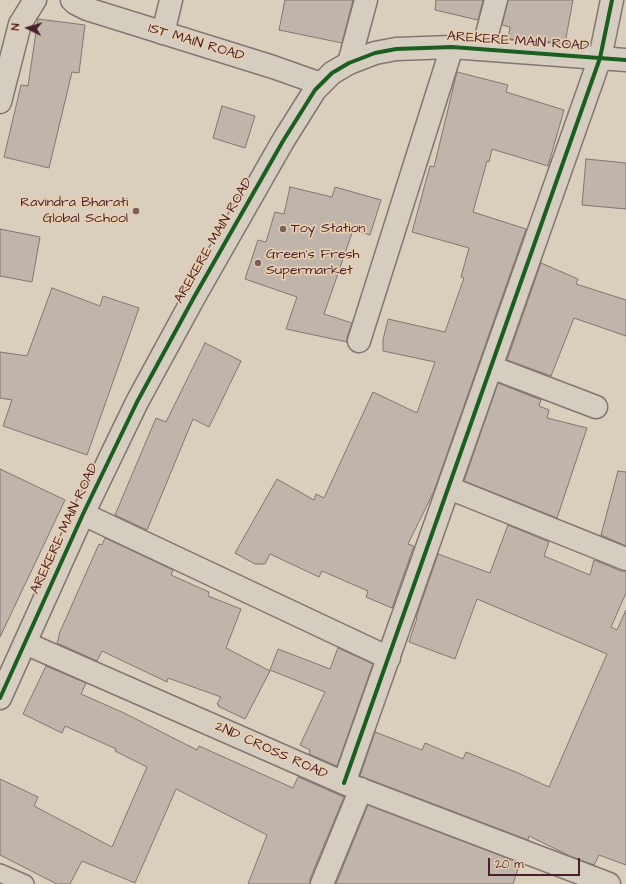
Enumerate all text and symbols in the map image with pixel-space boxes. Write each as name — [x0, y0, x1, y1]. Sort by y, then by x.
north arrow — [8, 8, 48, 48]
street label: 1ST MAIN ROAD — [146, 20, 246, 66]
text: N — [8, 23, 23, 31]
street label: AREKERE MAIN ROAD — [446, 29, 590, 55]
street label: AREKERE MAIN ROAD — [171, 175, 257, 307]
place label: Ravindra Bharati Global School — [20, 195, 128, 228]
marker: Ravindra Bharati Global School — [131, 206, 141, 216]
place label: Toy Station — [291, 221, 365, 237]
marker: Toy Station — [278, 224, 288, 234]
place label: Green's Fresh Supermarket — [266, 247, 359, 280]
marker: Green's Fresh Supermarket — [253, 258, 263, 268]
street label: AREKERE MAIN ROAD — [27, 461, 103, 597]
street label: 2ND CROSS ROAD — [212, 719, 330, 783]
scale bar — [490, 850, 582, 876]
text: 20 m — [495, 856, 524, 873]

